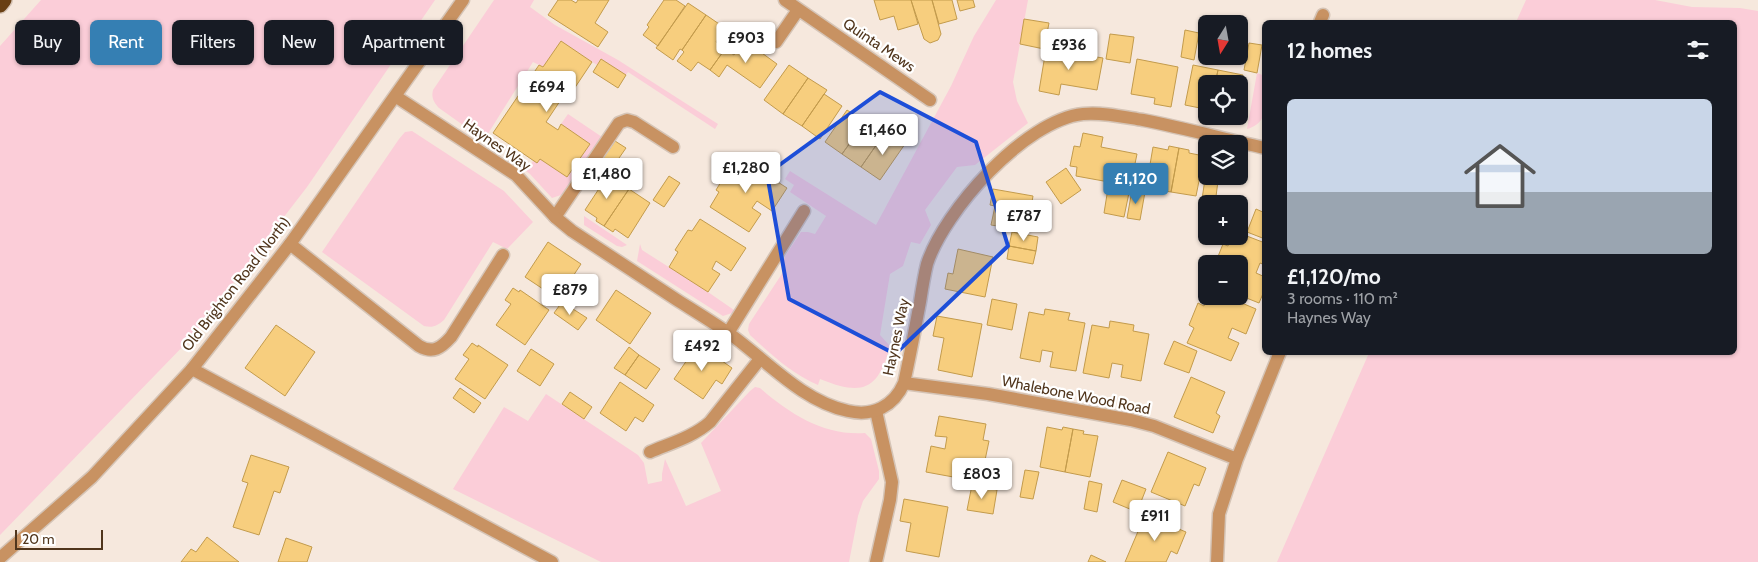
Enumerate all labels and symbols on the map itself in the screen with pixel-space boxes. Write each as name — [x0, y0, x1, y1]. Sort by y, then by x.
street label: Quinta Mews — [839, 14, 919, 76]
north arrow — [1198, 15, 1248, 65]
pin: £903 — [716, 22, 776, 64]
pin: £936 — [1039, 28, 1099, 71]
pin: £694 — [517, 70, 577, 113]
pin: £1,460 — [842, 114, 924, 156]
street label: Haynes Way — [460, 115, 535, 175]
pin: £1,280 — [705, 152, 787, 194]
pin: £1,480 — [566, 158, 648, 200]
pin: £1,120 — [1095, 162, 1177, 205]
pin: £787 — [994, 200, 1054, 242]
street label: Old Brighton Road (North) — [178, 213, 294, 355]
pin: £879 — [540, 274, 600, 316]
street label: Haynes Way — [879, 296, 913, 377]
pin: £492 — [672, 330, 732, 372]
street label: Whalebone Wood Road — [1000, 372, 1152, 418]
pin: £803 — [952, 458, 1012, 500]
pin: £911 — [1125, 500, 1185, 542]
scale bar — [15, 527, 102, 550]

